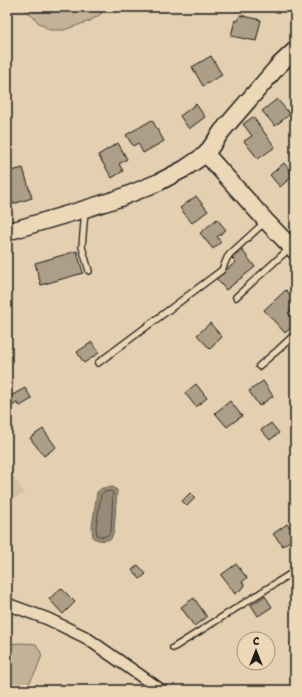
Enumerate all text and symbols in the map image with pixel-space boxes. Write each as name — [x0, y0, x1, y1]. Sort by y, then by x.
north arrow — [236, 631, 276, 671]
text: С — [253, 634, 260, 649]

